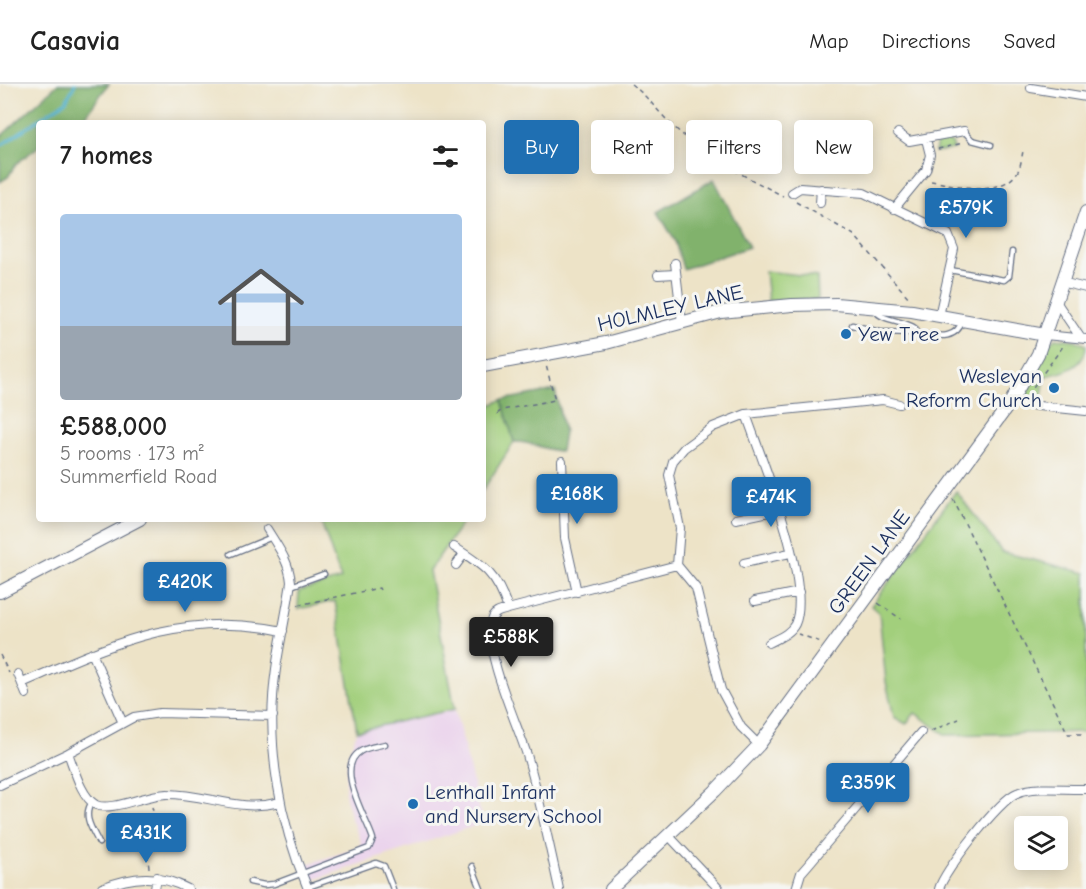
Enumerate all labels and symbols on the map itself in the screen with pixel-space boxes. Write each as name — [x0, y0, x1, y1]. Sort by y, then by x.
pin: £579K — [924, 188, 1008, 239]
street label: HOLMLEY LANE — [595, 280, 745, 336]
place label: Yew Tree — [858, 322, 939, 346]
marker: Yew Tree — [839, 327, 853, 341]
place label: Wesleyan Reform Church — [906, 364, 1042, 412]
marker: Wesleyan Reform Church — [1047, 381, 1061, 395]
pin: £168K — [535, 474, 619, 525]
pin: £474K — [729, 477, 813, 528]
street label: GREEN LANE — [823, 505, 915, 619]
pin: £420K — [143, 562, 227, 613]
pin: £588K — [469, 617, 553, 668]
pin: £359K — [826, 763, 910, 814]
place label: Lenthall Infant and Nursery School — [425, 780, 602, 828]
marker: Lenthall Infant and Nursery School — [406, 797, 420, 811]
pin: £431K — [104, 813, 188, 864]

